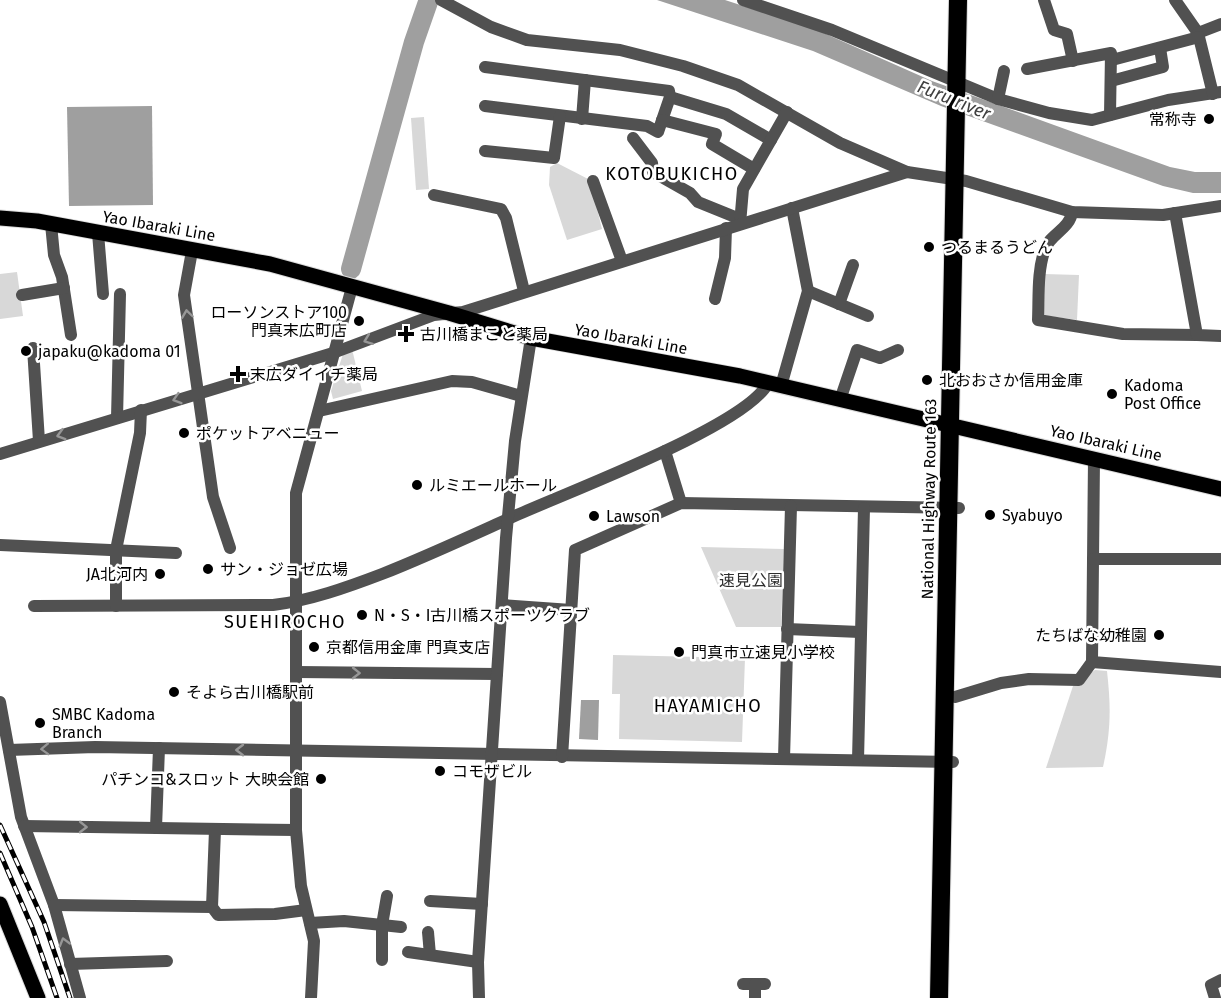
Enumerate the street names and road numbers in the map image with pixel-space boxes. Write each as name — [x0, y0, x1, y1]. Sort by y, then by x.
street label: Yao Ibaraki Line — [101, 207, 217, 245]
street label: Yao Ibaraki Line — [573, 320, 689, 358]
street label: National Highway Route 163 — [918, 398, 940, 600]
street label: Yao Ibaraki Line — [1048, 421, 1164, 465]

